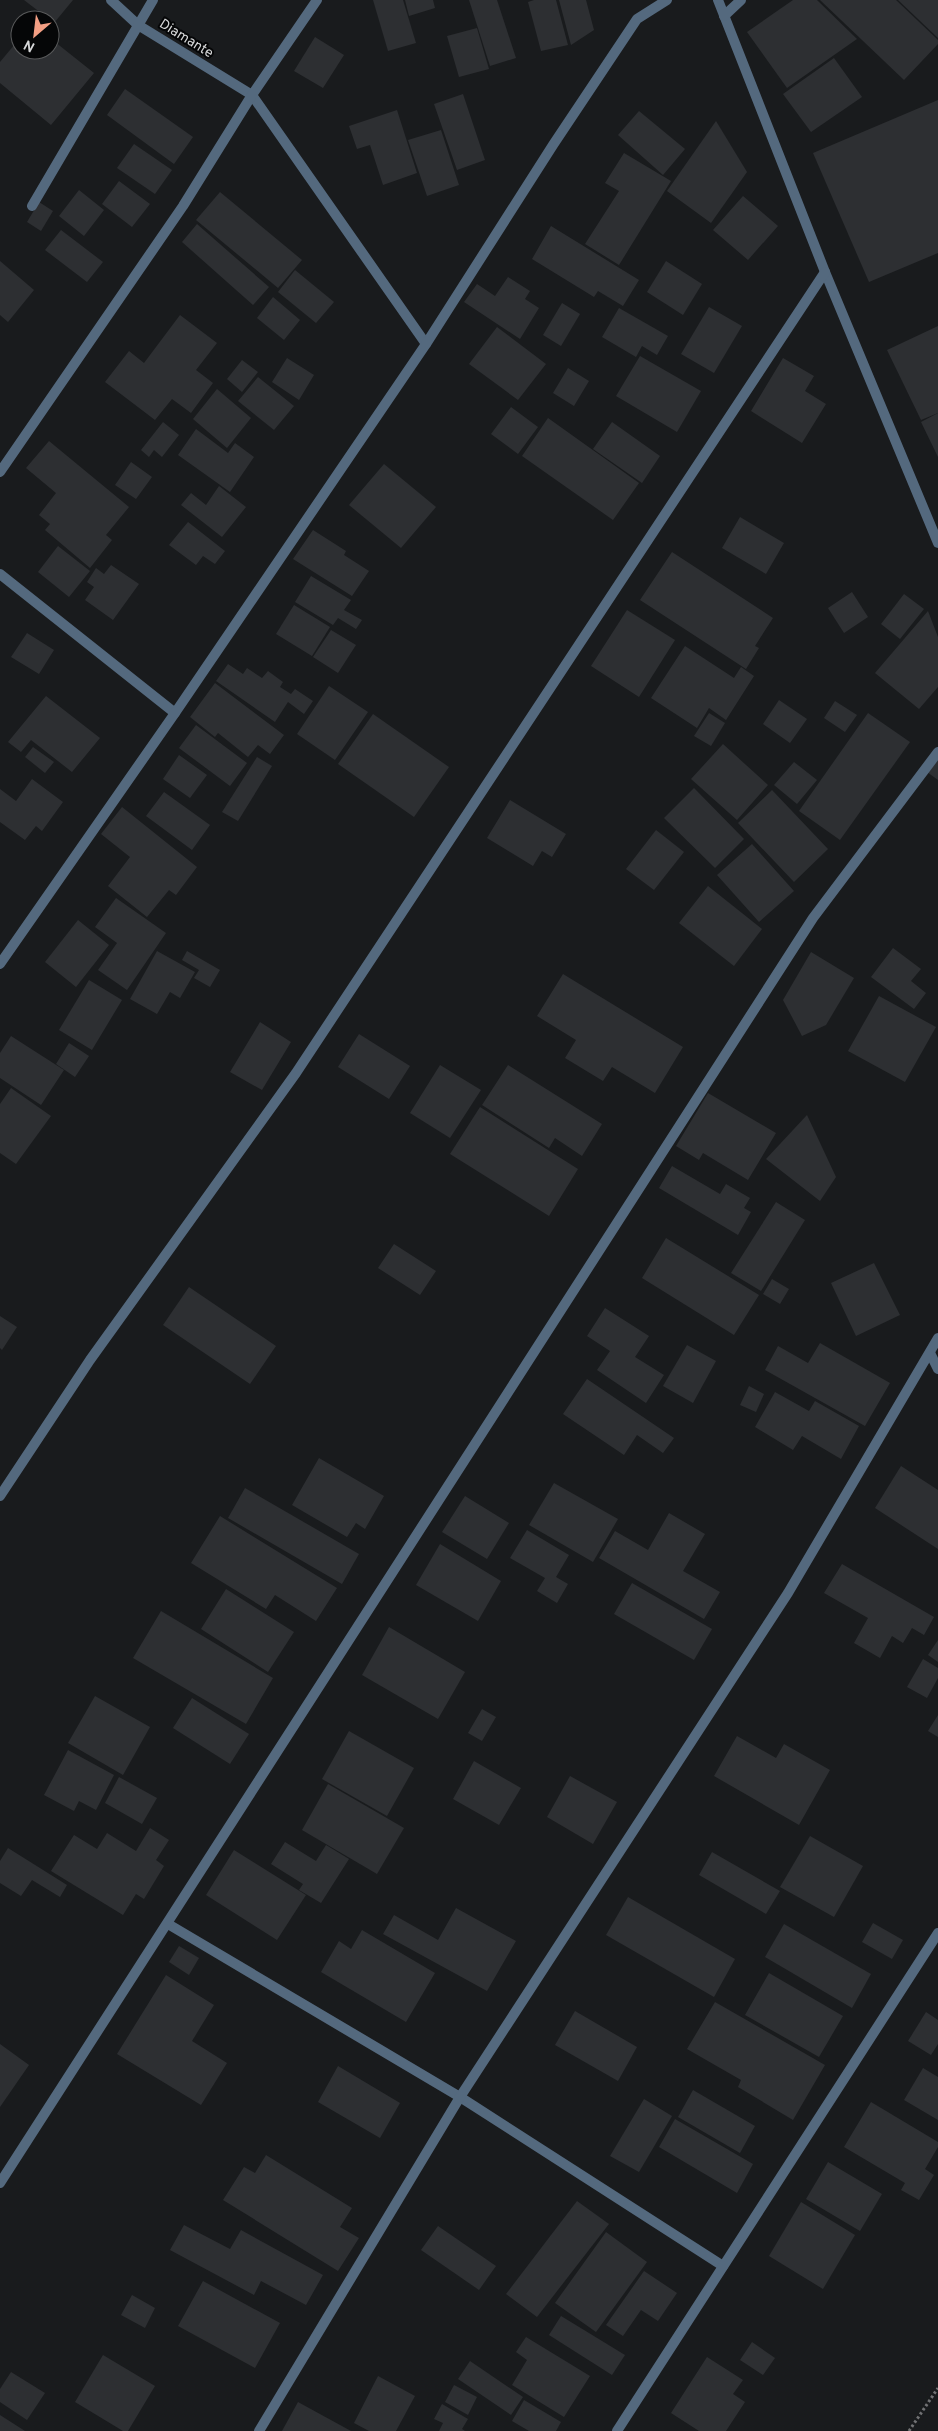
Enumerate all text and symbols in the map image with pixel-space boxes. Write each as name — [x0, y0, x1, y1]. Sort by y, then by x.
north arrow — [10, 10, 60, 60]
street label: Diamante — [156, 16, 216, 62]
text: N — [21, 35, 38, 55]

